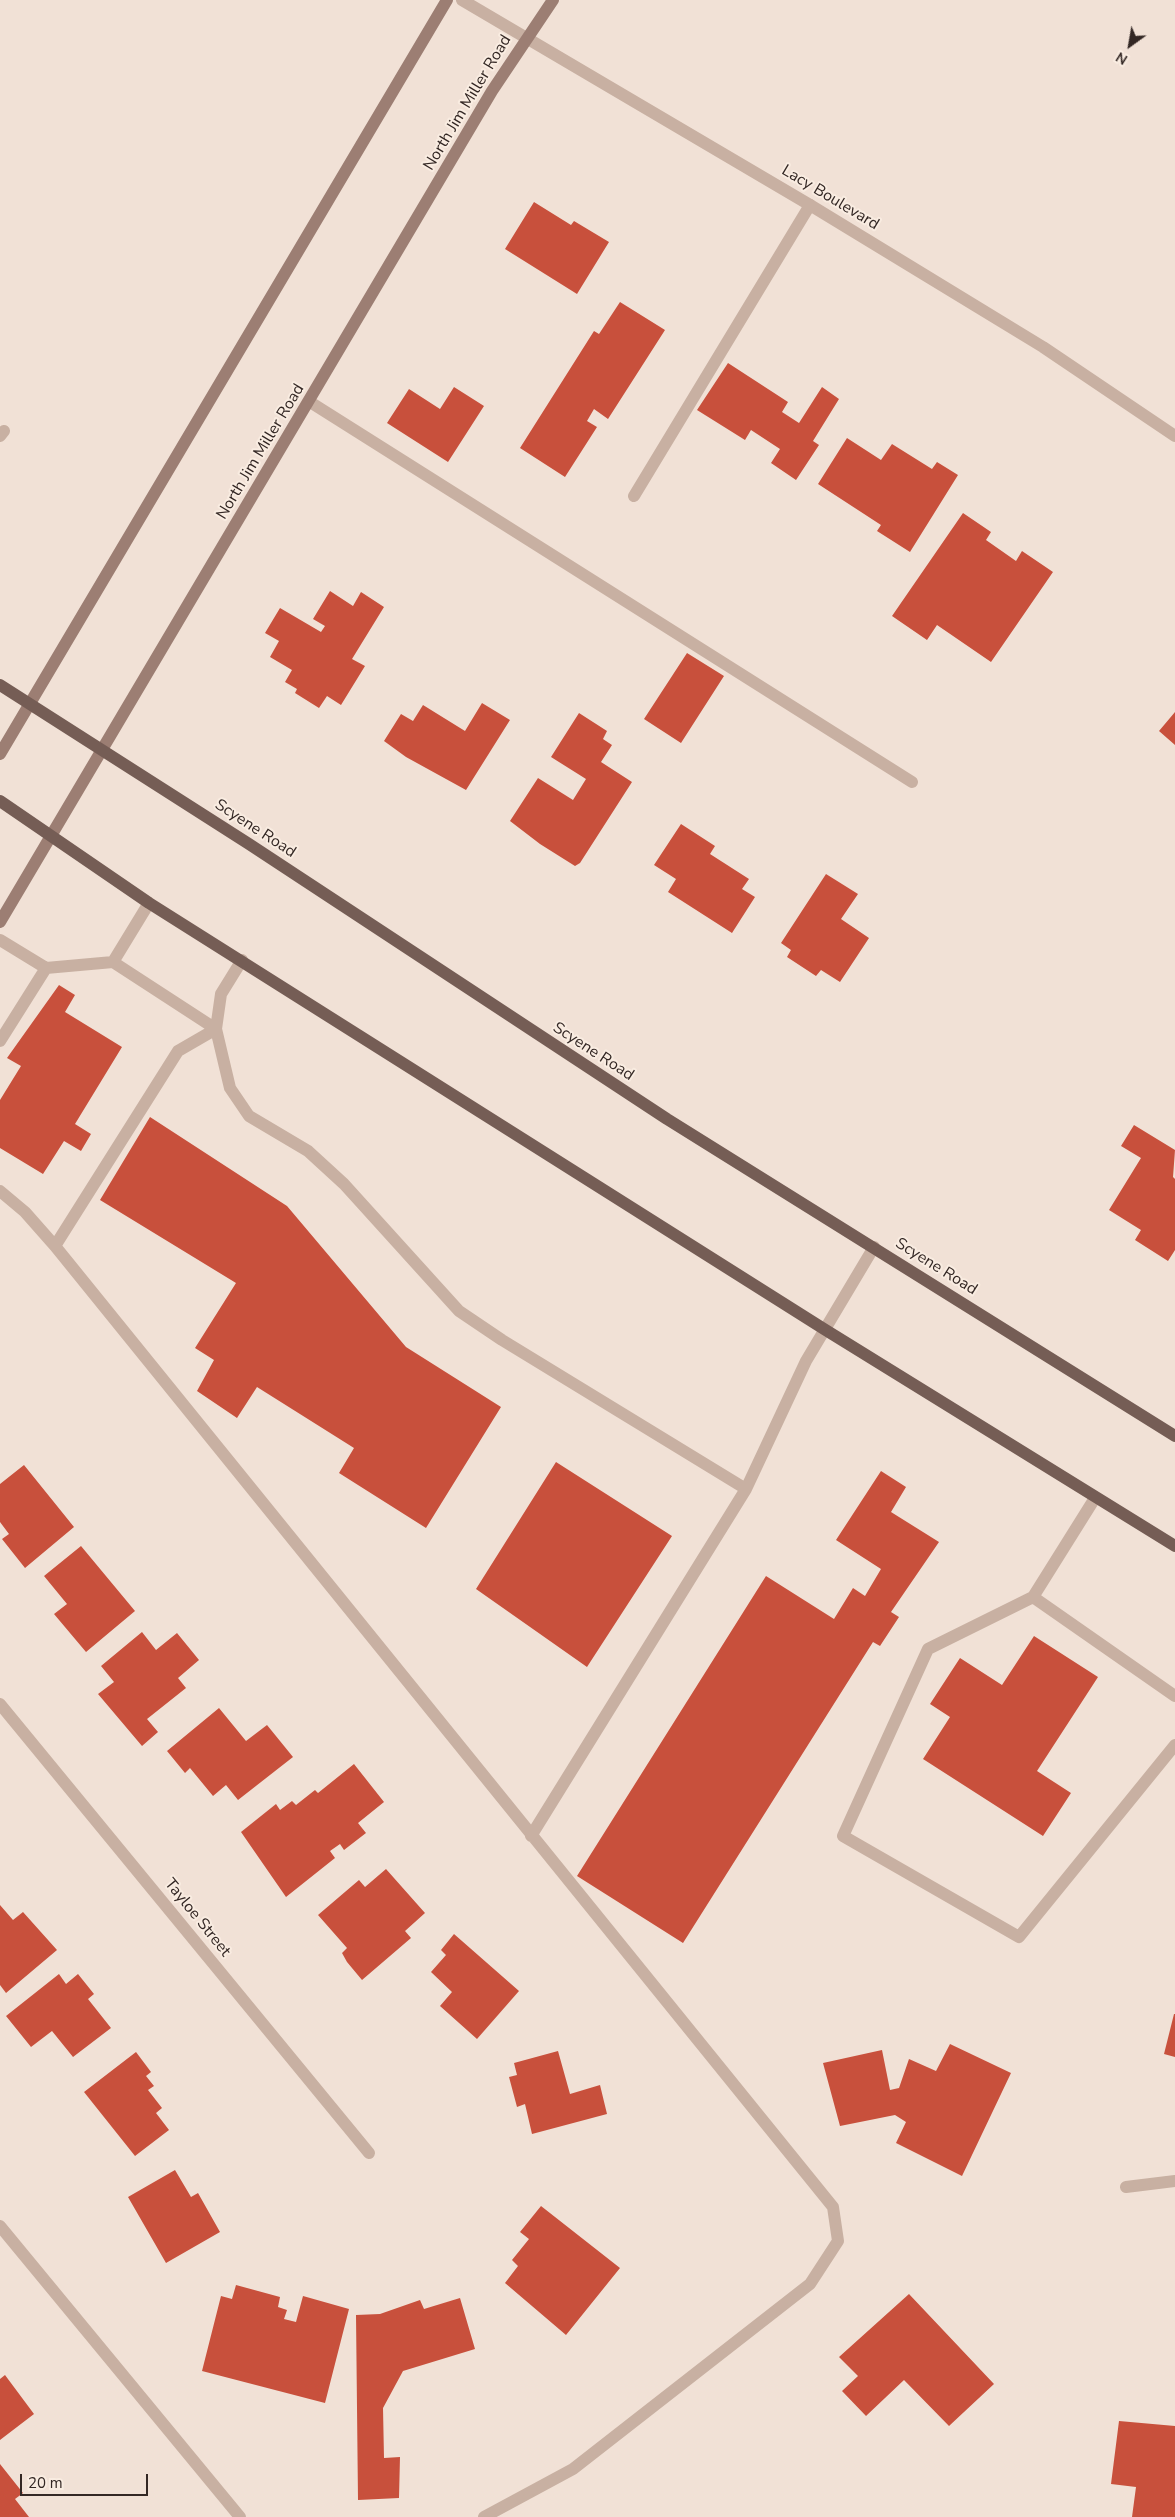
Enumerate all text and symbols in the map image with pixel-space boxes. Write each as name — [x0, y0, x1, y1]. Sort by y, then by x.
north arrow — [1105, 20, 1155, 70]
street label: North Jim Miller Road — [420, 32, 516, 174]
text: N — [1112, 47, 1131, 69]
street label: Lacy Boulevard — [778, 161, 882, 235]
street label: North Jim Miller Road — [213, 381, 309, 523]
street label: Scyene Road — [211, 796, 299, 862]
street label: Scyene Road — [549, 1019, 637, 1085]
street label: Scyene Road — [892, 1234, 980, 1300]
street label: Tayloe Street — [160, 1875, 234, 1961]
scale bar — [22, 2464, 150, 2496]
text: 20 m — [28, 2473, 63, 2493]

